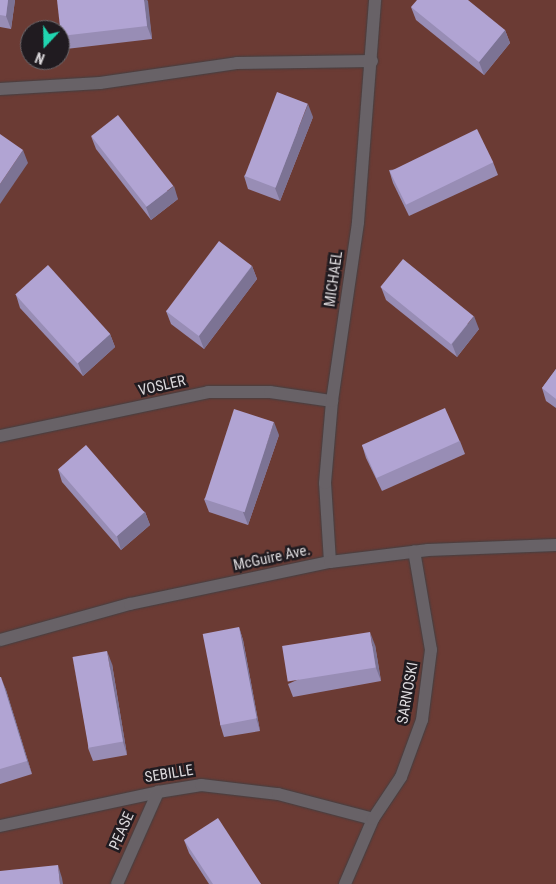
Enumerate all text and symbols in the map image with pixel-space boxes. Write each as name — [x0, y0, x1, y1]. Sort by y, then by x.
north arrow — [20, 20, 70, 70]
text: N — [33, 49, 47, 67]
street label: MICHAEL — [321, 250, 347, 308]
street label: VOSLER — [137, 372, 187, 400]
street label: McGuire Ave. — [232, 541, 312, 575]
street label: SARNOSKI — [394, 661, 422, 725]
street label: SEBILLE — [143, 761, 195, 787]
street label: PEASE — [106, 809, 138, 853]

